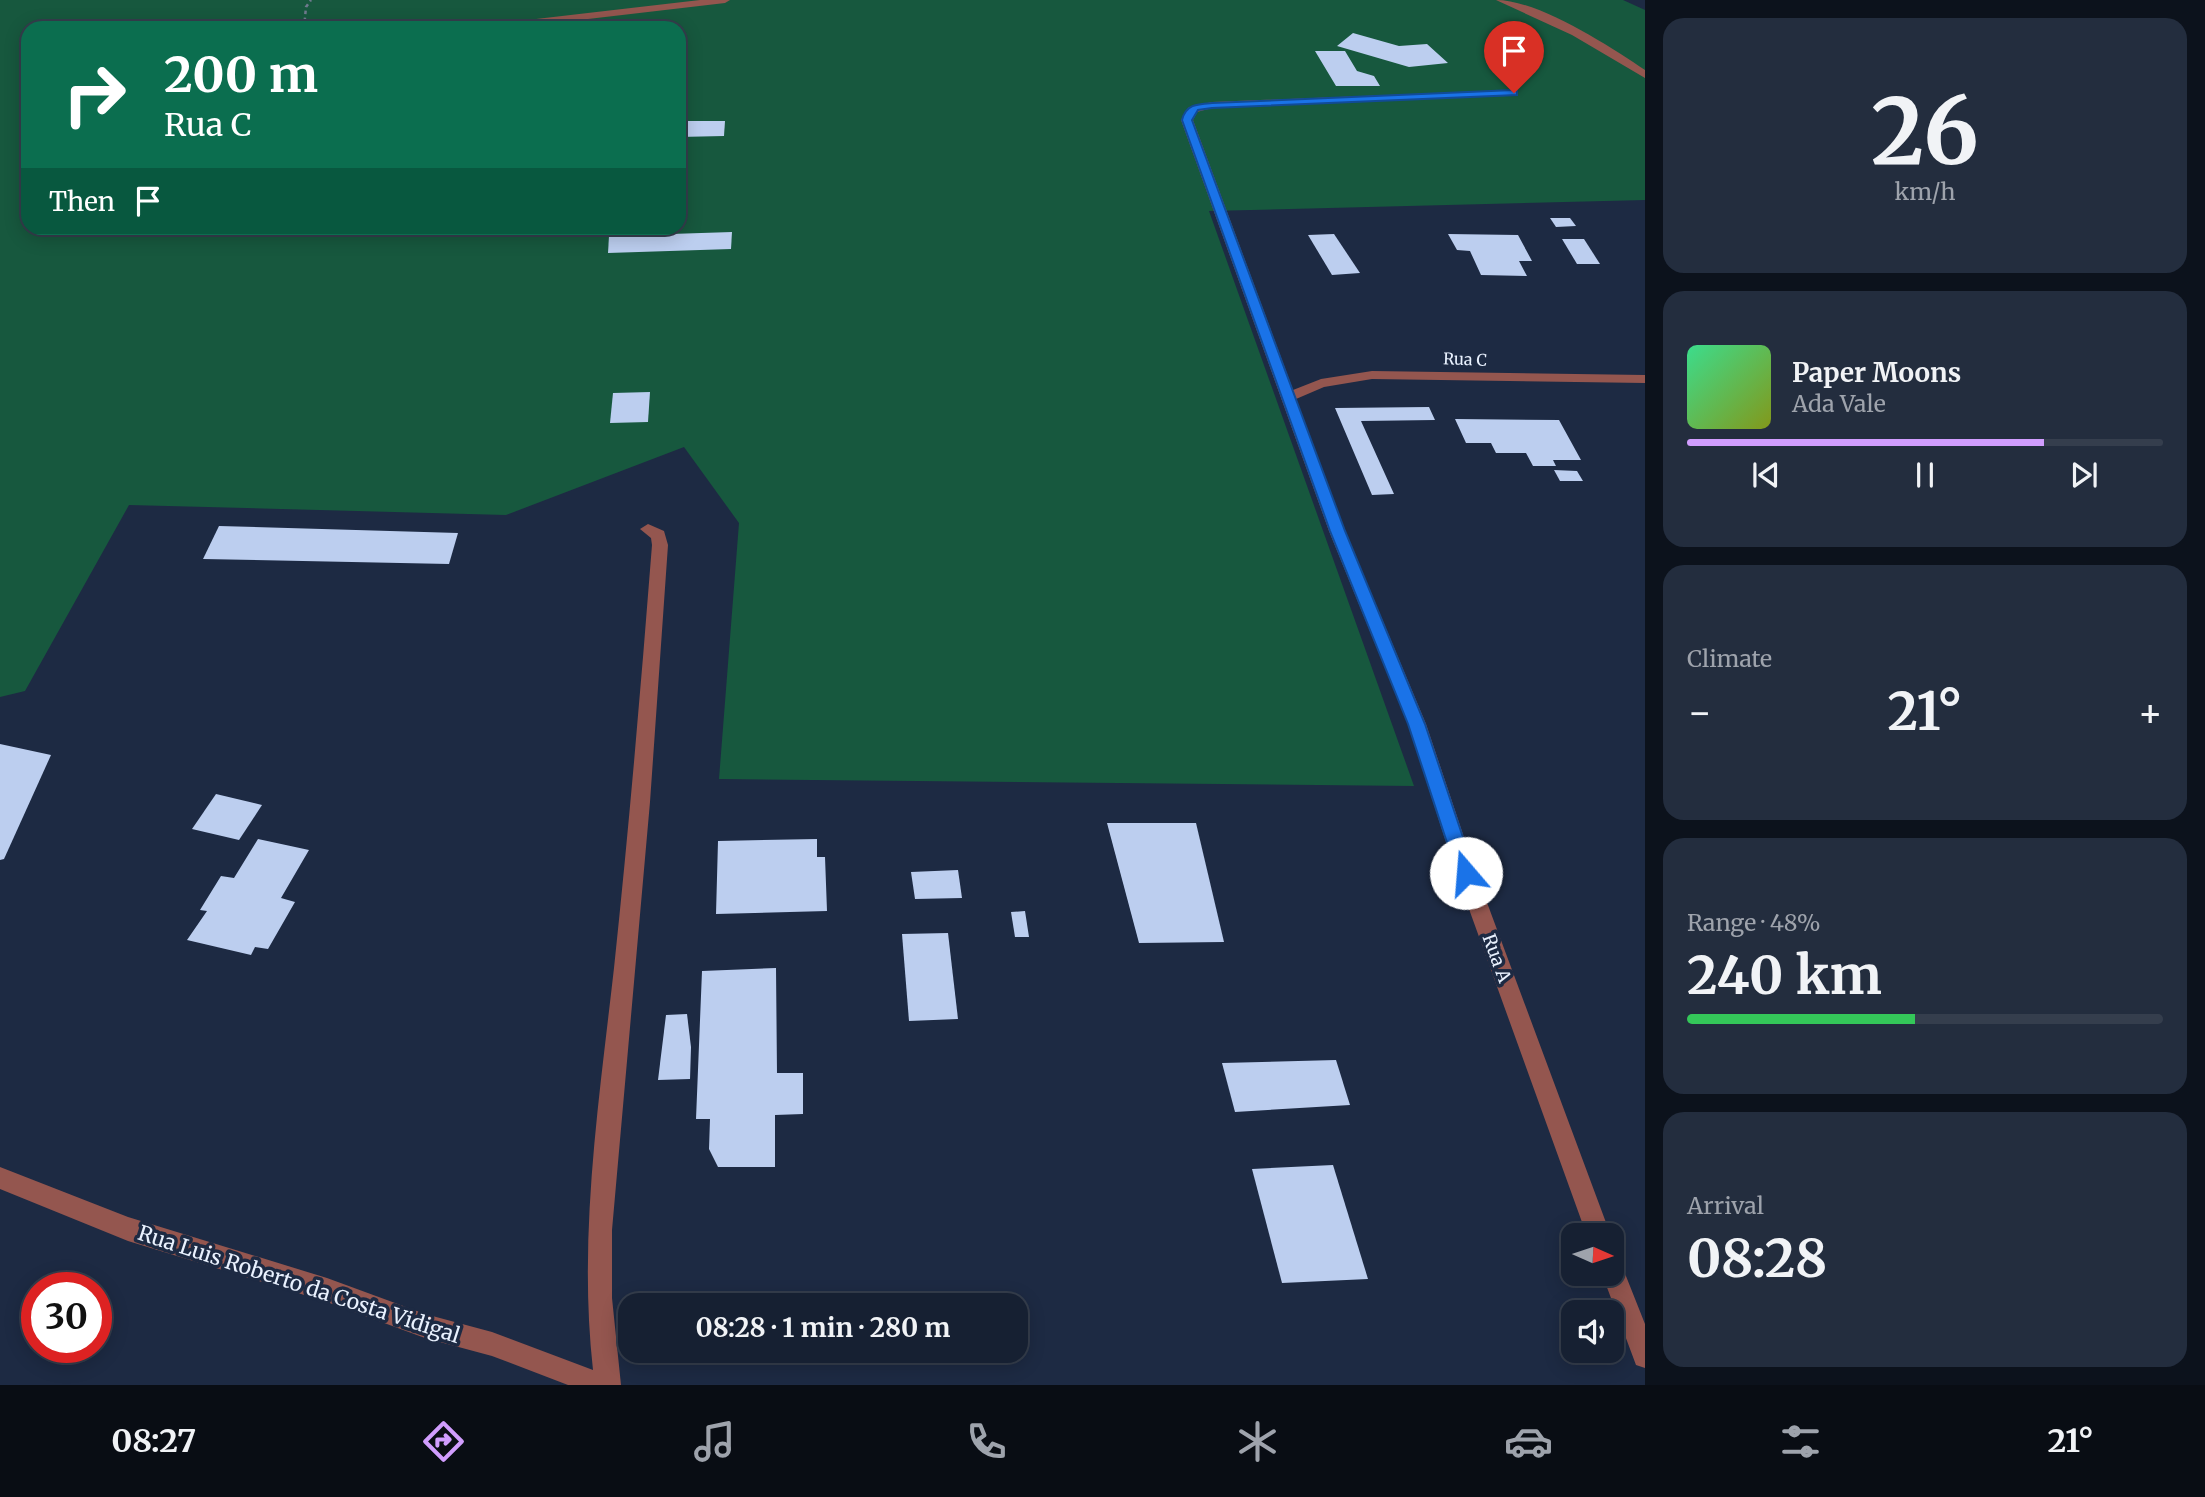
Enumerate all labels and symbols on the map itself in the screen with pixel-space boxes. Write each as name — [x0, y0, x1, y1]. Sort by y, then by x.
pin — [1484, 21, 1544, 93]
street label: Rua C — [1443, 348, 1487, 370]
position arrow — [1429, 836, 1503, 910]
street label: Rua A — [1478, 930, 1516, 986]
street label: Rua Luis Roberto da Costa Vidigal — [135, 1219, 464, 1349]
north arrow — [1561, 1223, 1624, 1286]
speed limit sign: 30 — [21, 1272, 112, 1363]

